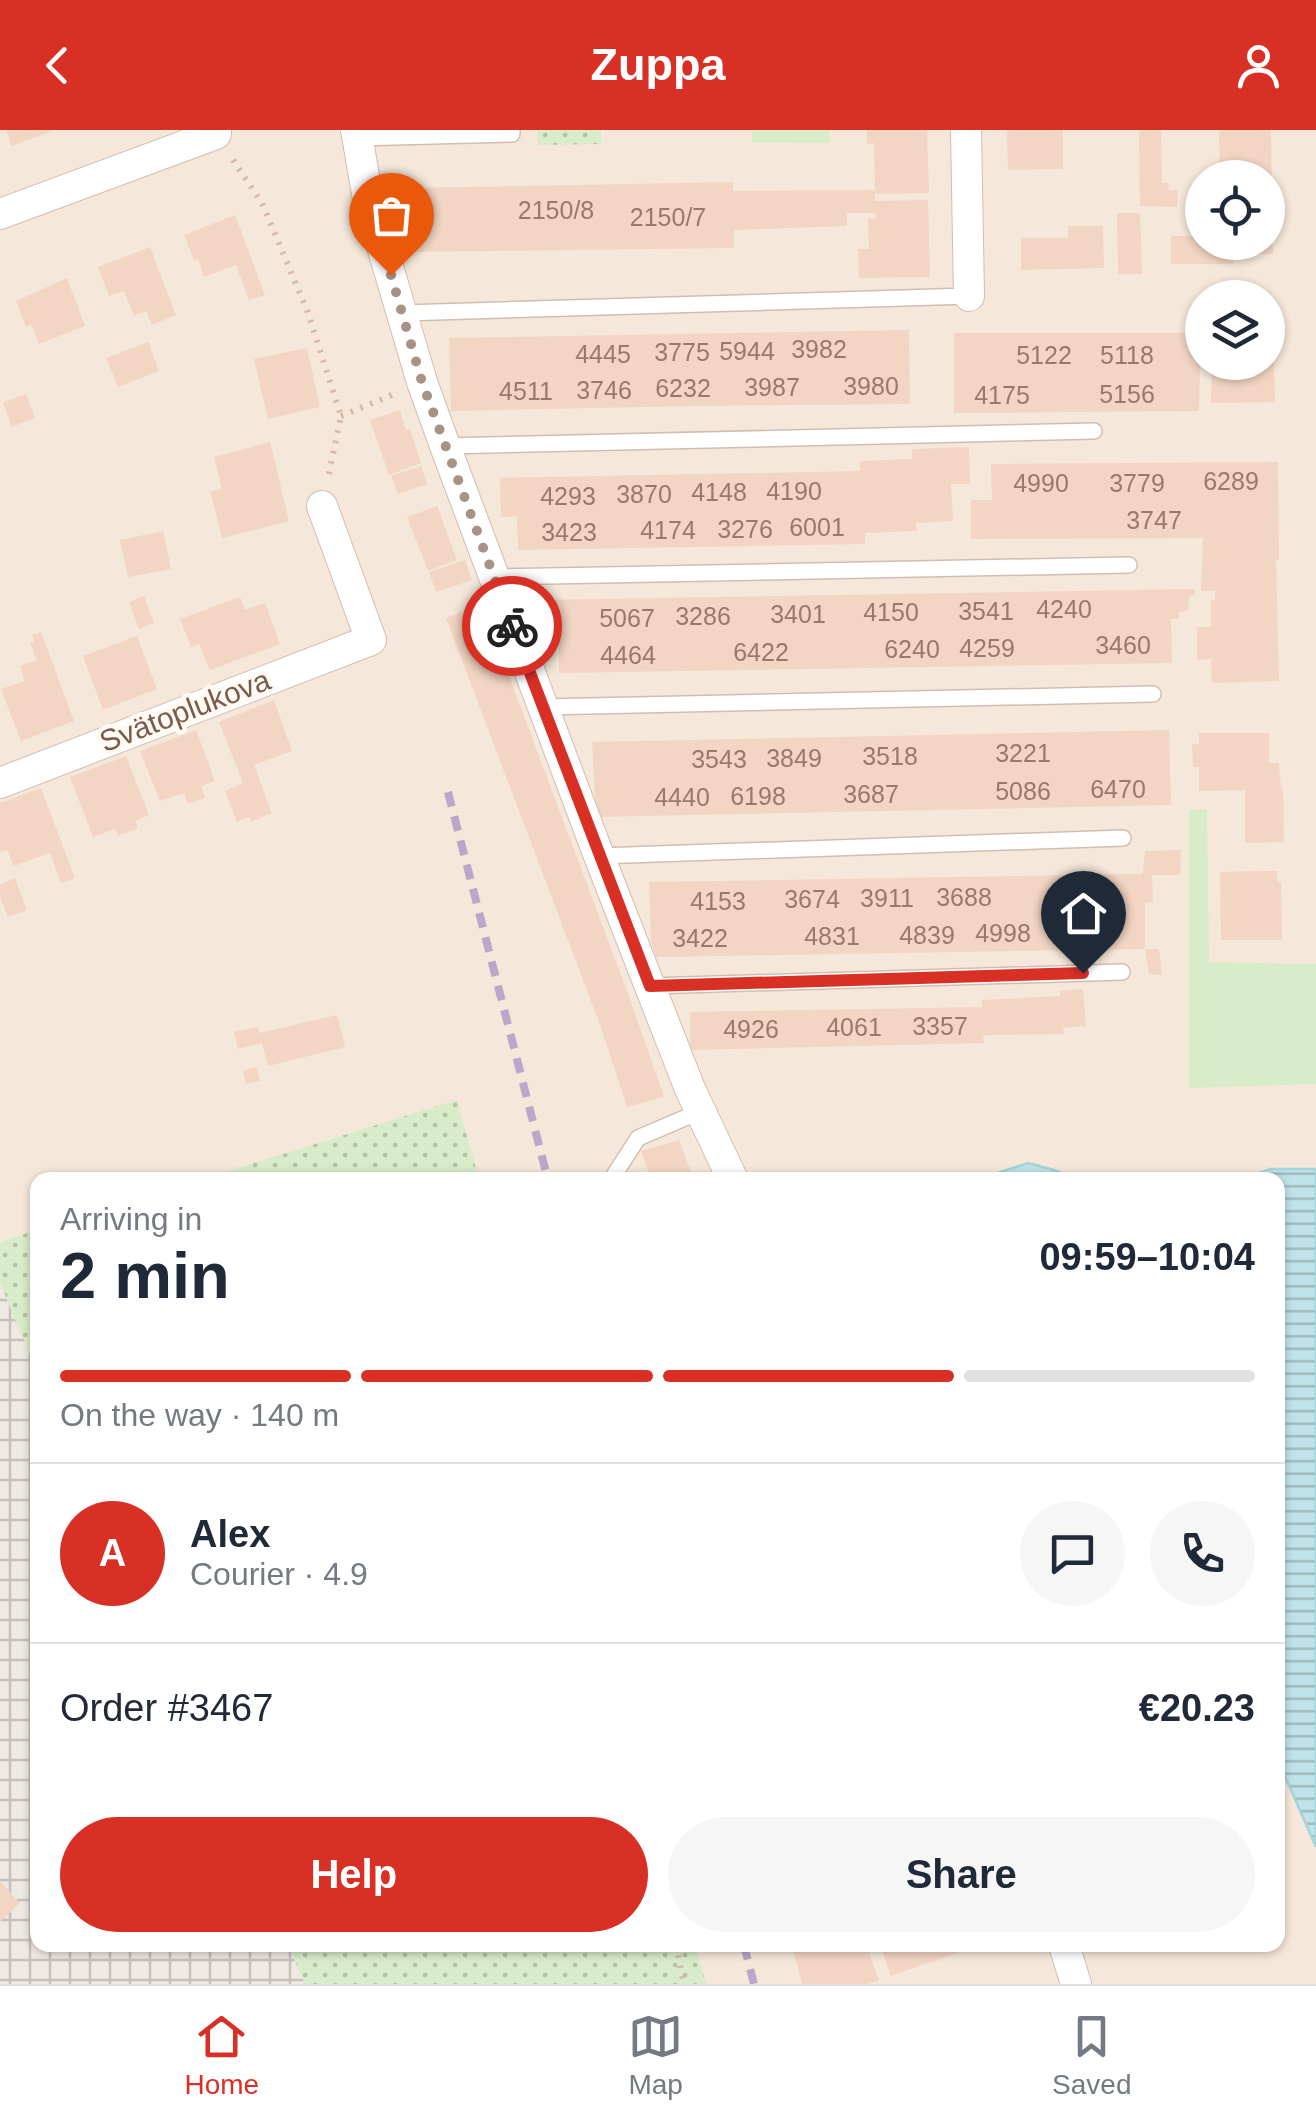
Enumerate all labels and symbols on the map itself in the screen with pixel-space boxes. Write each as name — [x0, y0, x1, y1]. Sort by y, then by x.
pin — [349, 173, 434, 276]
house number: 2150/8 — [518, 196, 594, 224]
house number: 2150/7 — [630, 203, 706, 231]
house number: 3982 — [791, 335, 847, 363]
house number: 5944 — [719, 337, 775, 365]
house number: 3775 — [654, 338, 710, 366]
house number: 4445 — [575, 340, 631, 368]
house number: 5122 — [1016, 341, 1072, 369]
house number: 5118 — [1100, 341, 1154, 369]
house number: 3980 — [843, 372, 899, 400]
house number: 3987 — [744, 373, 800, 401]
house number: 6232 — [655, 374, 711, 402]
house number: 3746 — [576, 376, 632, 404]
house number: 4511 — [499, 377, 553, 405]
house number: 5156 — [1099, 380, 1155, 408]
house number: 4175 — [974, 381, 1030, 409]
house number: 6289 — [1203, 467, 1259, 495]
house number: 4990 — [1013, 469, 1069, 497]
house number: 3779 — [1109, 469, 1165, 497]
house number: 4190 — [766, 477, 822, 505]
house number: 4148 — [691, 478, 747, 506]
house number: 3870 — [616, 480, 672, 508]
house number: 4293 — [540, 482, 596, 510]
house number: 3747 — [1126, 506, 1182, 534]
house number: 6001 — [789, 513, 845, 541]
house number: 3276 — [717, 515, 773, 543]
house number: 4174 — [640, 516, 696, 544]
house number: 3423 — [541, 518, 597, 546]
courier — [462, 576, 562, 676]
house number: 4240 — [1036, 595, 1092, 623]
house number: 3541 — [958, 597, 1014, 625]
house number: 4150 — [863, 598, 919, 626]
house number: 3401 — [770, 600, 826, 628]
house number: 3286 — [675, 602, 731, 630]
house number: 5067 — [599, 604, 655, 632]
house number: 3460 — [1095, 631, 1151, 659]
house number: 4259 — [959, 634, 1015, 662]
house number: 6240 — [884, 635, 940, 663]
house number: 6422 — [733, 638, 789, 666]
house number: 4464 — [600, 641, 656, 669]
street label: Svätoplukova — [95, 663, 275, 758]
house number: 3221 — [995, 739, 1051, 767]
house number: 3518 — [862, 742, 918, 770]
house number: 3849 — [766, 744, 822, 772]
house number: 3543 — [691, 745, 747, 773]
house number: 6470 — [1090, 775, 1146, 803]
house number: 5086 — [995, 777, 1051, 805]
house number: 3687 — [843, 780, 899, 808]
house number: 6198 — [730, 782, 786, 810]
house number: 4440 — [654, 783, 710, 811]
pin — [1041, 871, 1126, 974]
house number: 3688 — [936, 883, 992, 911]
house number: 3911 — [860, 884, 914, 912]
house number: 3674 — [784, 885, 840, 913]
house number: 4153 — [690, 887, 746, 915]
house number: 4998 — [975, 919, 1031, 947]
house number: 4839 — [899, 921, 955, 949]
house number: 4831 — [804, 922, 860, 950]
house number: 3422 — [672, 924, 728, 952]
house number: 3357 — [912, 1012, 968, 1040]
house number: 4061 — [826, 1013, 882, 1041]
house number: 4926 — [723, 1015, 779, 1043]

